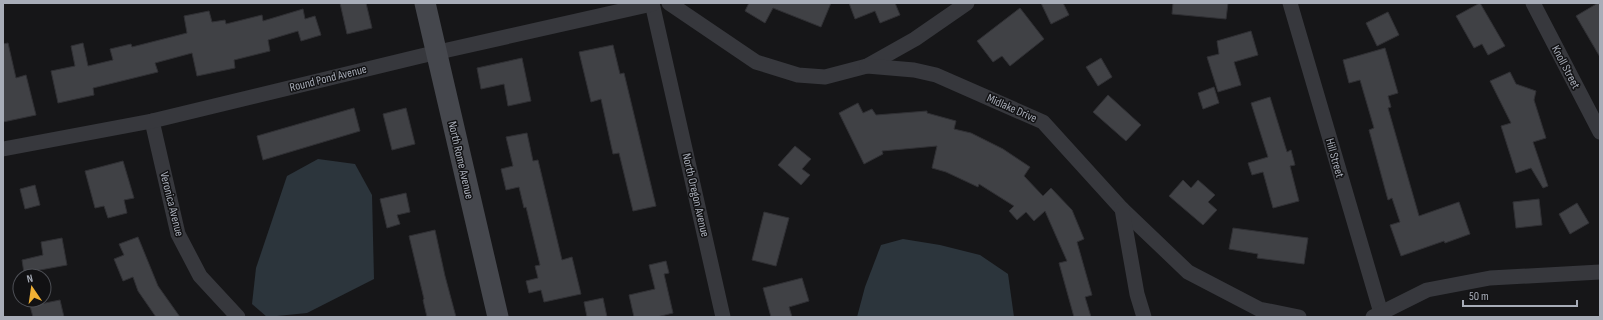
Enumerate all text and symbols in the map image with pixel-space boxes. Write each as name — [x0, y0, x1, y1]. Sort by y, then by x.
street label: Knoll Street — [1548, 43, 1583, 92]
street label: Round Pond Avenue — [288, 62, 368, 95]
street label: Midlake Drive — [984, 91, 1039, 126]
street label: North Rome Avenue — [444, 120, 477, 201]
street label: Hill Street — [1322, 137, 1347, 180]
street label: North Oregon Avenue — [679, 152, 712, 239]
street label: Veronica Avenue — [156, 170, 187, 238]
north arrow — [12, 268, 52, 308]
text: N — [26, 272, 34, 286]
scale bar — [1463, 282, 1577, 308]
text: 50 m — [1469, 289, 1489, 304]

